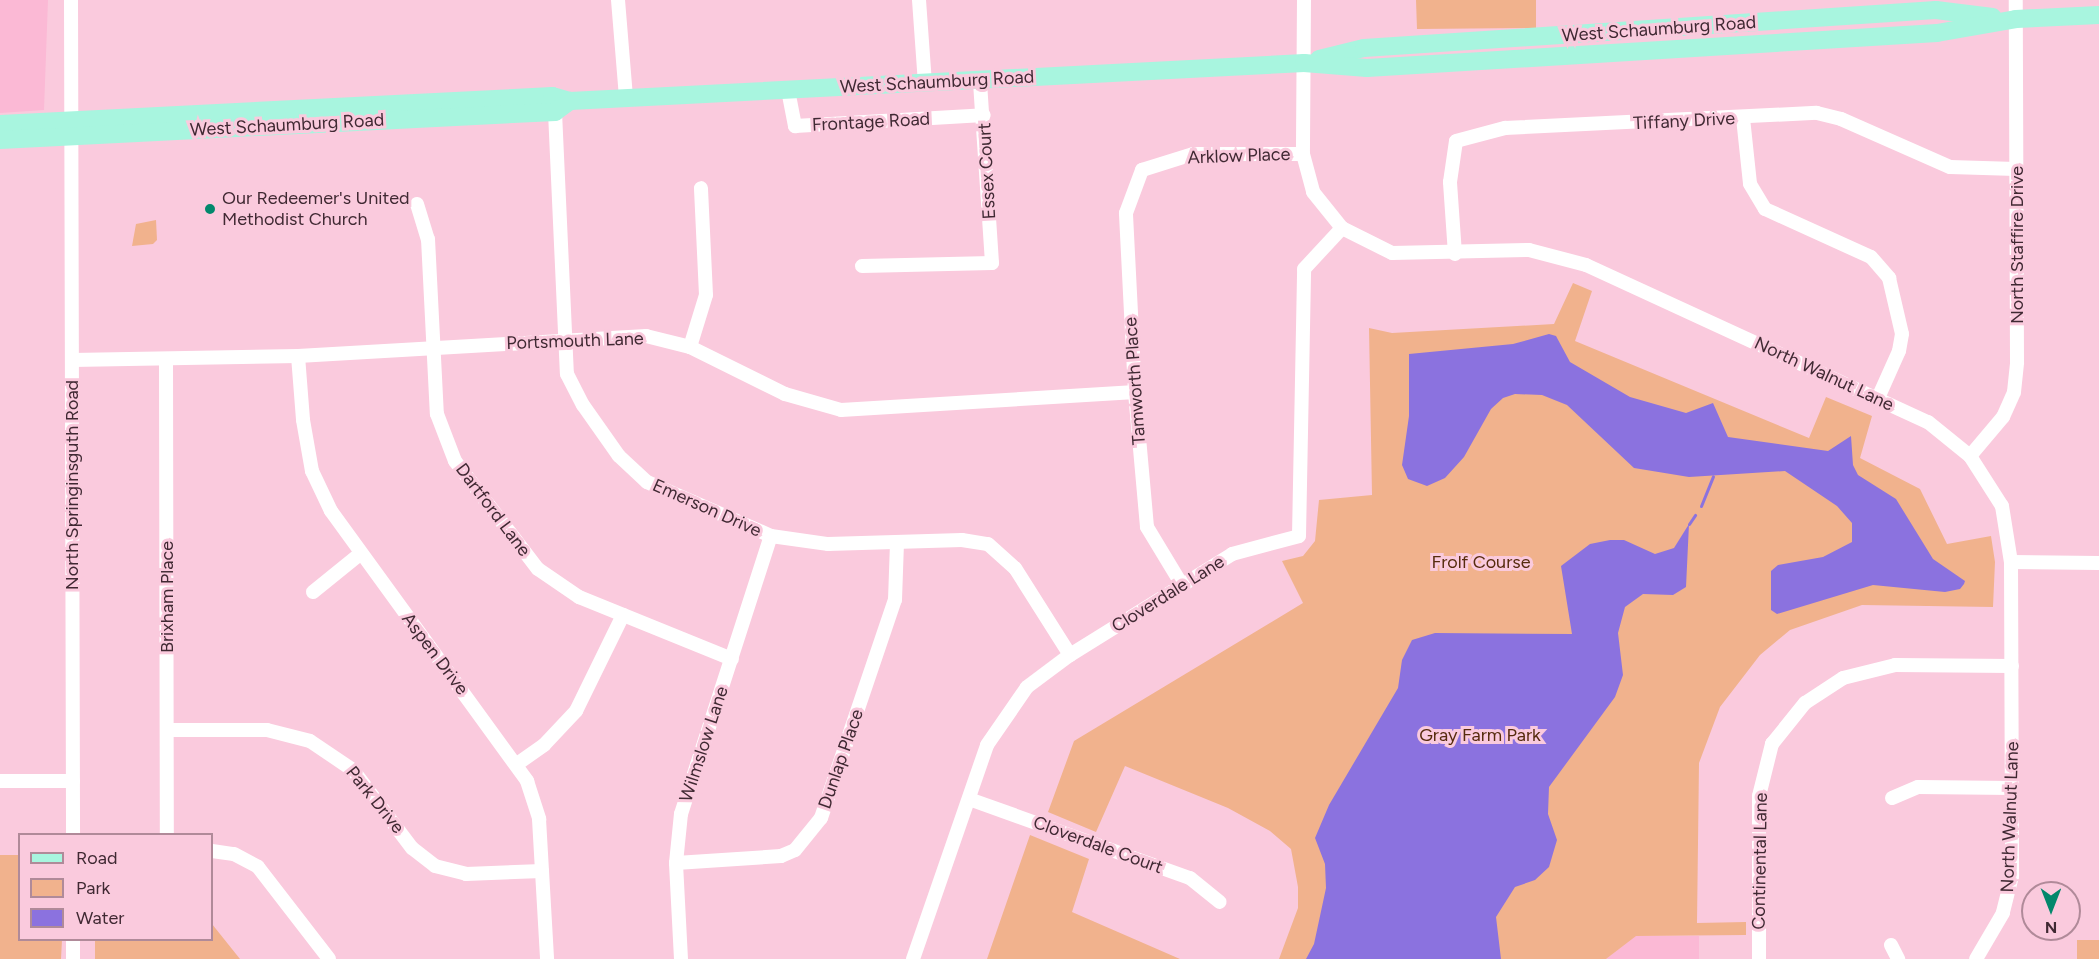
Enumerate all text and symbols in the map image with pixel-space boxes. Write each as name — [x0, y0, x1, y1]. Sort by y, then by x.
street label: West Schaumburg Road — [1561, 11, 1757, 47]
street label: West Schaumburg Road — [839, 66, 1035, 98]
street label: Frontage Road — [811, 108, 931, 136]
street label: Tiffany Drive — [1633, 108, 1735, 134]
street label: West Schaumburg Road — [189, 109, 385, 141]
street label: Essex Court — [974, 122, 1000, 220]
street label: Arklow Place — [1187, 143, 1291, 169]
street label: North Staffire Drive — [2006, 166, 2028, 324]
place label: Our Redeemer's United Methodist Church — [222, 188, 410, 230]
marker: Our Redeemer's United Methodist Church — [203, 202, 217, 216]
street label: Tamworth Place — [1120, 316, 1150, 446]
street label: Portsmouth Lane — [506, 328, 644, 354]
street label: North Walnut Lane — [1751, 332, 1897, 416]
street label: North Springinsguth Road — [61, 380, 83, 590]
street label: Dartford Lane — [451, 459, 535, 561]
street label: Emerson Drive — [649, 474, 765, 542]
street label: Brixham Place — [156, 541, 178, 653]
street label: Cloverdale Lane — [1108, 551, 1228, 637]
park label: Frolf Course — [1432, 551, 1530, 573]
street label: Aspen Drive — [397, 609, 473, 699]
street label: Wilmslow Lane — [675, 683, 733, 805]
street label: Dunlap Place — [814, 706, 868, 812]
park label: Gray Farm Park — [1419, 724, 1541, 746]
street label: North Walnut Lane — [1997, 741, 2023, 893]
street label: Park Drive — [341, 762, 409, 838]
street label: Continental Lane — [1748, 792, 1772, 930]
street label: Cloverdale Court — [1030, 812, 1166, 878]
legend — [18, 833, 213, 941]
text: Road — [76, 847, 117, 869]
text: Park — [76, 877, 110, 899]
north arrow — [2021, 881, 2081, 941]
text: Water — [76, 907, 124, 929]
text: N — [2045, 918, 2057, 937]

